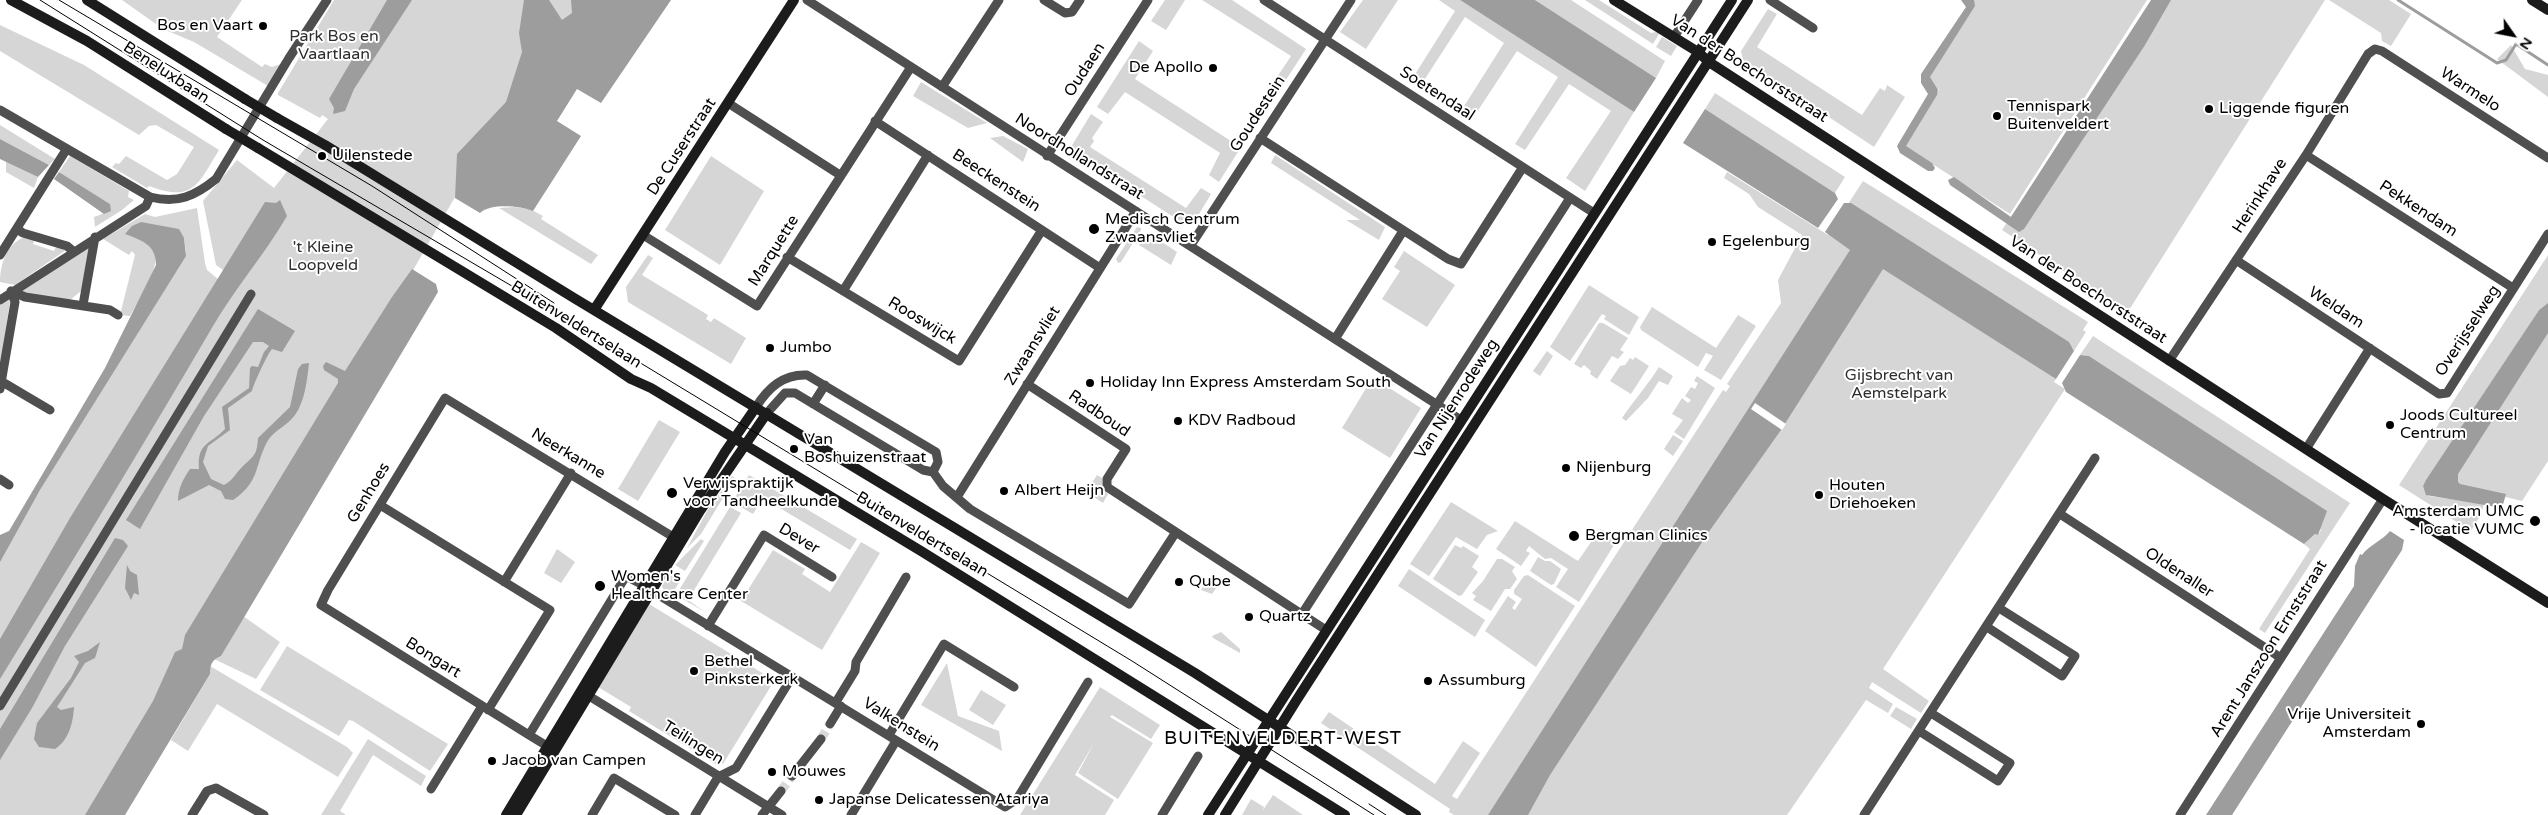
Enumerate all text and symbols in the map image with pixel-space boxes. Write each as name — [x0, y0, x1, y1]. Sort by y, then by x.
north arrow — [2488, 10, 2538, 60]
street label: Van der Boechorststraat — [1667, 11, 1831, 127]
place label: Bos en Vaart — [157, 16, 253, 36]
marker: Bos en Vaart — [257, 20, 269, 32]
park label: Park Bos en Vaartlaan — [289, 27, 379, 65]
text: N — [2516, 34, 2536, 53]
street label: Beneluxbaan — [119, 38, 213, 108]
street label: Oudaen — [1060, 39, 1110, 101]
place label: De Apollo — [1129, 58, 1203, 78]
marker: De Apollo — [1207, 62, 1219, 74]
street label: Soetendaal — [1396, 63, 1478, 125]
street label: Warmelo — [2436, 63, 2504, 117]
street label: Goudestein — [1226, 72, 1290, 156]
street label: De Cuserstraat — [643, 95, 721, 199]
place label: Tennispark Buitenveldert — [2007, 97, 2109, 135]
place label: Liggende figuren — [2219, 99, 2349, 119]
marker: Liggende figuren — [2203, 103, 2215, 115]
street label: Noordhollandstraat — [1011, 110, 1147, 204]
marker: Tennispark Buitenveldert — [1991, 110, 2003, 122]
street label: Beeckenstein — [948, 145, 1044, 217]
place label: Uilenstede — [332, 146, 412, 166]
marker: Uilenstede — [316, 150, 328, 162]
street label: Herinkhave — [2229, 155, 2291, 237]
street label: Pekkendam — [2375, 177, 2461, 241]
place label: Medisch Centrum Zwaansvliet — [1105, 210, 1240, 248]
street label: Marquette — [745, 212, 803, 290]
marker: Medisch Centrum Zwaansvliet — [1087, 222, 1101, 236]
place label: Egelenburg — [1722, 232, 1810, 252]
street label: Van der Boechorststraat — [2006, 232, 2170, 348]
marker: Egelenburg — [1706, 236, 1718, 248]
park label: 't Kleine Loopveld — [288, 238, 358, 276]
street label: Buitenveldertselaan — [507, 277, 645, 373]
street label: Overijsselweg — [2431, 282, 2505, 380]
street label: Weldam — [2305, 283, 2367, 333]
street label: Rooswijck — [884, 293, 960, 349]
street label: Zwaansvliet — [1001, 303, 1065, 389]
street label: Van Nijenrodeweg — [1411, 335, 1503, 463]
place label: Jumbo — [780, 338, 832, 358]
marker: Jumbo — [764, 342, 776, 354]
park label: Gijsbrecht van Aemstelpark — [1845, 366, 1953, 404]
place label: Holiday Inn Express Amsterdam South — [1100, 373, 1391, 393]
marker: Holiday Inn Express Amsterdam South — [1084, 377, 1096, 389]
street label: Radboud — [1065, 386, 1133, 442]
place label: Joods Cultureel Centrum — [2400, 406, 2517, 444]
place label: KDV Radboud — [1188, 411, 1296, 431]
marker: KDV Radboud — [1172, 415, 1184, 427]
marker: Joods Cultureel Centrum — [2384, 419, 2396, 431]
street label: Neerkanne — [528, 424, 608, 484]
place label: Van Boshuizenstraat — [804, 430, 926, 468]
marker: Van Boshuizenstraat — [788, 443, 800, 455]
place label: Nijenburg — [1576, 458, 1651, 478]
street label: Genhoes — [343, 459, 395, 527]
marker: Nijenburg — [1560, 462, 1572, 474]
place label: Verwijspraktijk voor Tandheelkunde — [683, 474, 838, 512]
place label: Houten Driehoeken — [1829, 476, 1916, 514]
place label: Albert Heijn — [1014, 481, 1104, 501]
marker: Albert Heijn — [998, 485, 1010, 497]
marker: Verwijspraktijk voor Tandheelkunde — [665, 486, 679, 500]
street label: Buitenveldertselaan — [853, 488, 991, 582]
marker: Houten Driehoeken — [1813, 489, 1825, 501]
place label: Amsterdam UMC - locatie VUMC — [2392, 502, 2524, 540]
marker: Amsterdam UMC - locatie VUMC — [2528, 514, 2542, 528]
street label: Dever — [775, 519, 823, 559]
place label: Bergman Clinics — [1585, 526, 1708, 546]
marker: Bergman Clinics — [1567, 529, 1581, 543]
street label: Oldenaller — [2141, 544, 2217, 602]
street label: Arent Janszoon Ernststraat — [2206, 557, 2332, 741]
place label: Women's Healthcare Center — [611, 567, 748, 605]
place label: Qube — [1189, 572, 1231, 592]
marker: Qube — [1173, 576, 1185, 588]
marker: Women's Healthcare Center — [593, 579, 607, 593]
place label: Quartz — [1259, 607, 1311, 627]
marker: Quartz — [1243, 611, 1255, 623]
street label: Bongart — [402, 633, 464, 683]
place label: Bethel Pinksterkerk — [704, 652, 798, 690]
marker: Bethel Pinksterkerk — [688, 665, 700, 677]
place label: Assumburg — [1438, 671, 1526, 691]
marker: Assumburg — [1422, 675, 1434, 687]
street label: Valkenstein — [859, 694, 943, 756]
place label: Vrije Universiteit Amsterdam — [2287, 705, 2411, 743]
street label: Teilingen — [659, 717, 727, 769]
marker: Vrije Universiteit Amsterdam — [2415, 718, 2427, 730]
district label: BUITENVELDERT-WEST — [1162, 728, 1404, 750]
place label: Jacob van Campen — [502, 751, 646, 771]
marker: Jacob van Campen — [486, 755, 498, 767]
place label: Mouwes — [782, 762, 846, 782]
marker: Mouwes — [766, 766, 778, 778]
place label: Japanse Delicatessen Atariya — [829, 790, 1049, 810]
marker: Japanse Delicatessen Atariya — [813, 794, 825, 806]

